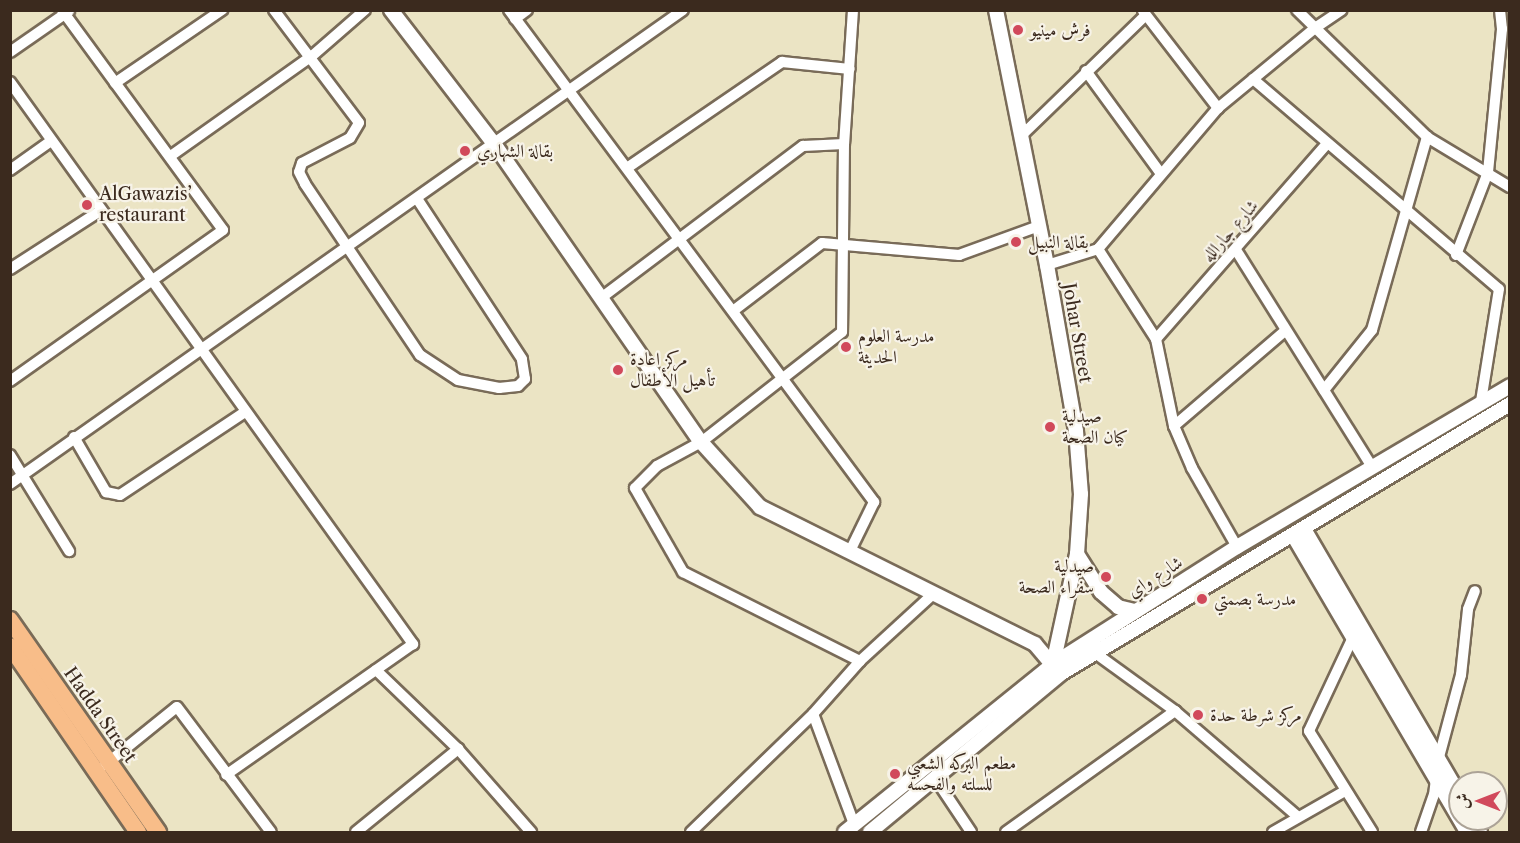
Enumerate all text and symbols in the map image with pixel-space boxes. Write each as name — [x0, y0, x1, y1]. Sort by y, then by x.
place label: فرش مينيو — [1030, 19, 1091, 41]
marker: فرش مينيو — [1011, 23, 1025, 37]
place label: بقالة الشهاري — [477, 140, 553, 162]
marker: بقالة الشهاري — [458, 144, 472, 158]
place label: AlGawazis’ restaurant — [99, 184, 192, 226]
street label: شارع جارالله — [1197, 195, 1263, 267]
marker: AlGawazis’ restaurant — [80, 198, 94, 212]
place label: بقالة النبيل — [1028, 231, 1089, 253]
marker: بقالة النبيل — [1009, 235, 1023, 249]
street label: Johar Street — [1058, 281, 1096, 385]
place label: مدرسة العلوم الحديثة — [858, 326, 935, 368]
marker: مدرسة العلوم الحديثة — [839, 340, 853, 354]
place label: مركز اعادة تأهيل الأطفال — [630, 349, 715, 392]
marker: مركز اعادة تأهيل الأطفال — [611, 363, 625, 377]
place label: صيدلية كيان الصحة — [1062, 406, 1128, 448]
marker: صيدلية كيان الصحة — [1043, 420, 1057, 434]
street label: شارع واي — [1123, 552, 1187, 602]
place label: صيدلية سفراء الصحة — [1019, 556, 1094, 598]
marker: صيدلية سفراء الصحة — [1099, 570, 1113, 584]
place label: مدرسة بصمتي — [1214, 588, 1296, 610]
marker: مدرسة بصمتي — [1195, 592, 1209, 606]
street label: Hadda Street — [59, 663, 141, 767]
place label: مركز شرطة حدة — [1210, 704, 1302, 726]
marker: مركز شرطة حدة — [1191, 708, 1205, 722]
place label: مطعم البركه الشعبي للسلته والفحسه — [907, 753, 1016, 795]
marker: مطعم البركه الشعبي للسلته والفحسه — [888, 767, 902, 781]
north arrow — [1448, 771, 1508, 831]
text: ش — [1452, 793, 1472, 809]

